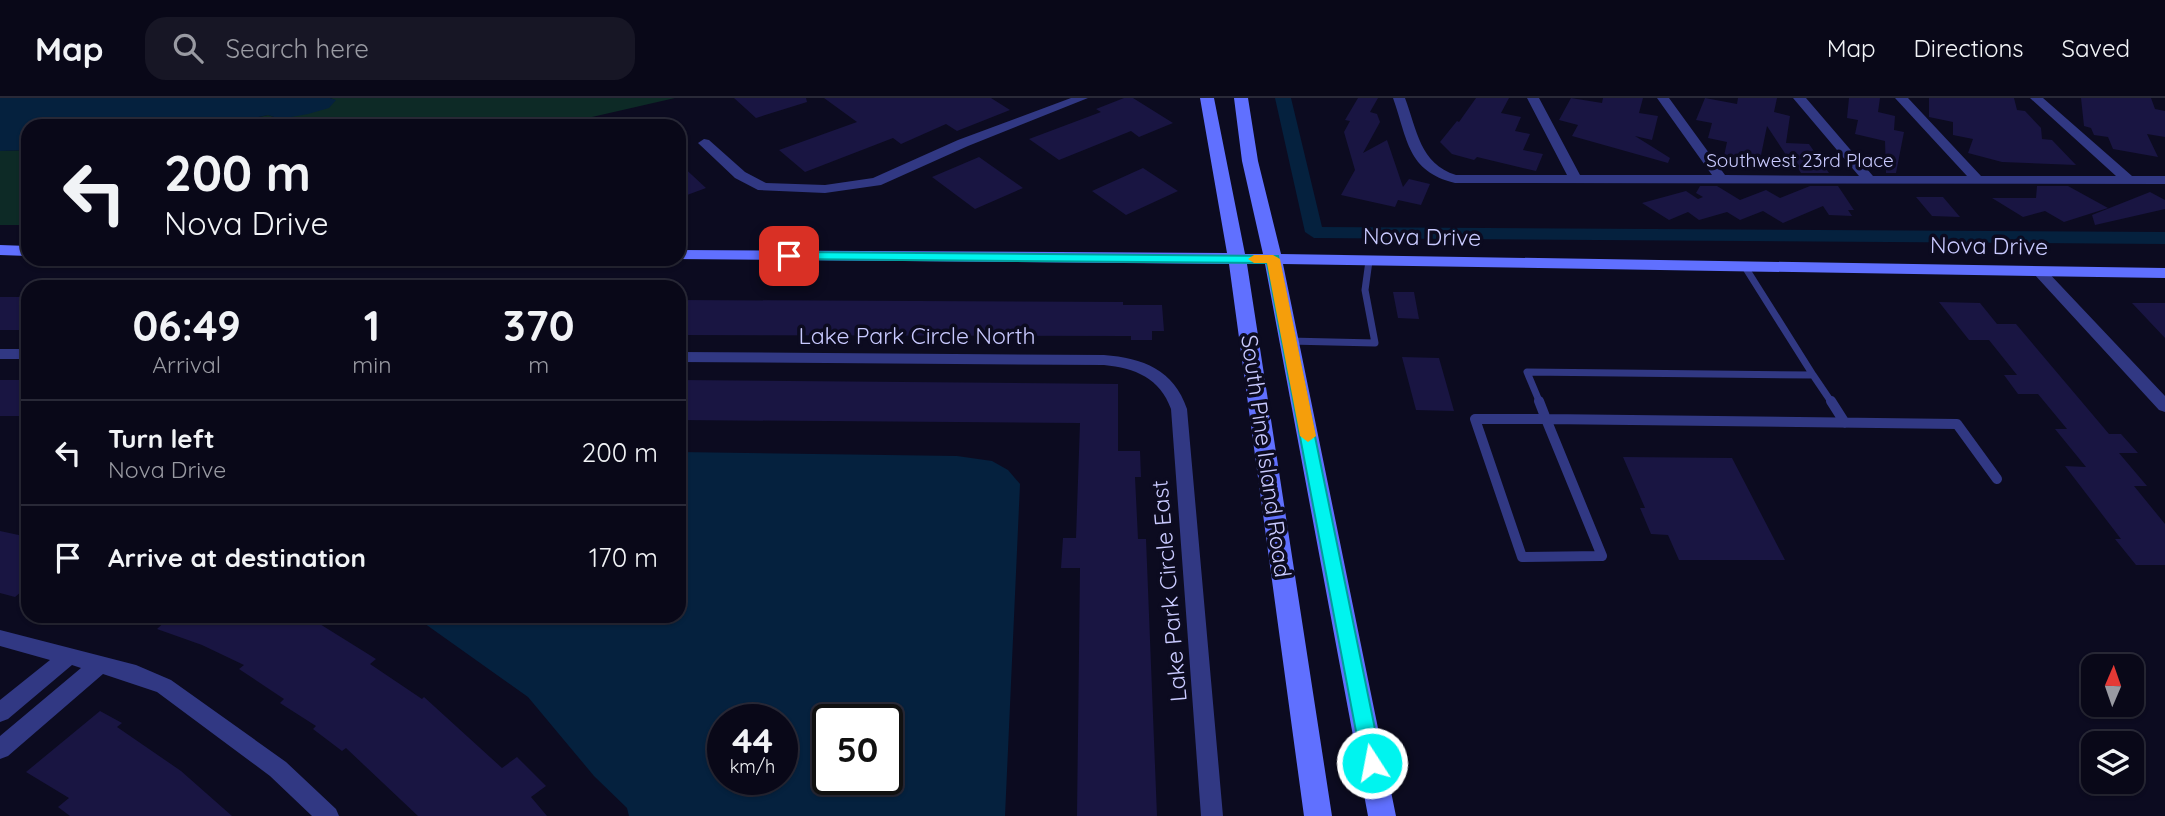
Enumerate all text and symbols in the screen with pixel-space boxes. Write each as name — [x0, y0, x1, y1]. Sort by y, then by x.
search box — [145, 17, 635, 80]
text: Map — [35, 28, 103, 69]
icon: search — [169, 29, 207, 67]
text: Search here — [225, 32, 369, 65]
text: Map — [1827, 33, 1876, 63]
text: Directions — [1914, 33, 2024, 63]
text: Saved — [2062, 33, 2130, 63]
text: 200 m — [164, 142, 311, 203]
icon: left — [49, 147, 140, 238]
street label: Southwest 23rd Place — [1706, 148, 1894, 172]
text: Nova Drive — [164, 203, 328, 243]
street label: Nova Drive — [1363, 221, 1481, 252]
pin — [759, 226, 819, 286]
street label: Nova Drive — [1930, 230, 2048, 261]
icon: arrive — [770, 237, 808, 275]
text: 06:49 — [133, 299, 241, 352]
text: 1 — [364, 299, 380, 352]
text: 370 — [503, 299, 574, 352]
street label: Lake Park Circle North — [798, 321, 1036, 350]
street label: South Pine Island Road — [1235, 333, 1298, 579]
text: Arrival — [152, 350, 221, 379]
text: min — [352, 350, 392, 379]
text: m — [528, 350, 549, 379]
text: Turn left — [108, 422, 215, 455]
icon: left — [49, 434, 87, 472]
text: 200 m — [582, 436, 658, 469]
text: Nova Drive — [108, 455, 226, 484]
street label: Lake Park Circle East — [1144, 479, 1193, 703]
icon: arrive — [49, 539, 87, 577]
text: Arrive at destination — [108, 541, 366, 574]
text: 170 m — [589, 541, 658, 574]
north arrow — [2081, 654, 2144, 718]
map controls — [2081, 654, 2144, 794]
speed limit sign: 50 — [812, 704, 903, 795]
text: 44 — [732, 718, 773, 762]
position arrow — [1335, 726, 1409, 800]
button: layers — [2081, 731, 2144, 794]
text: km/h — [730, 755, 775, 778]

